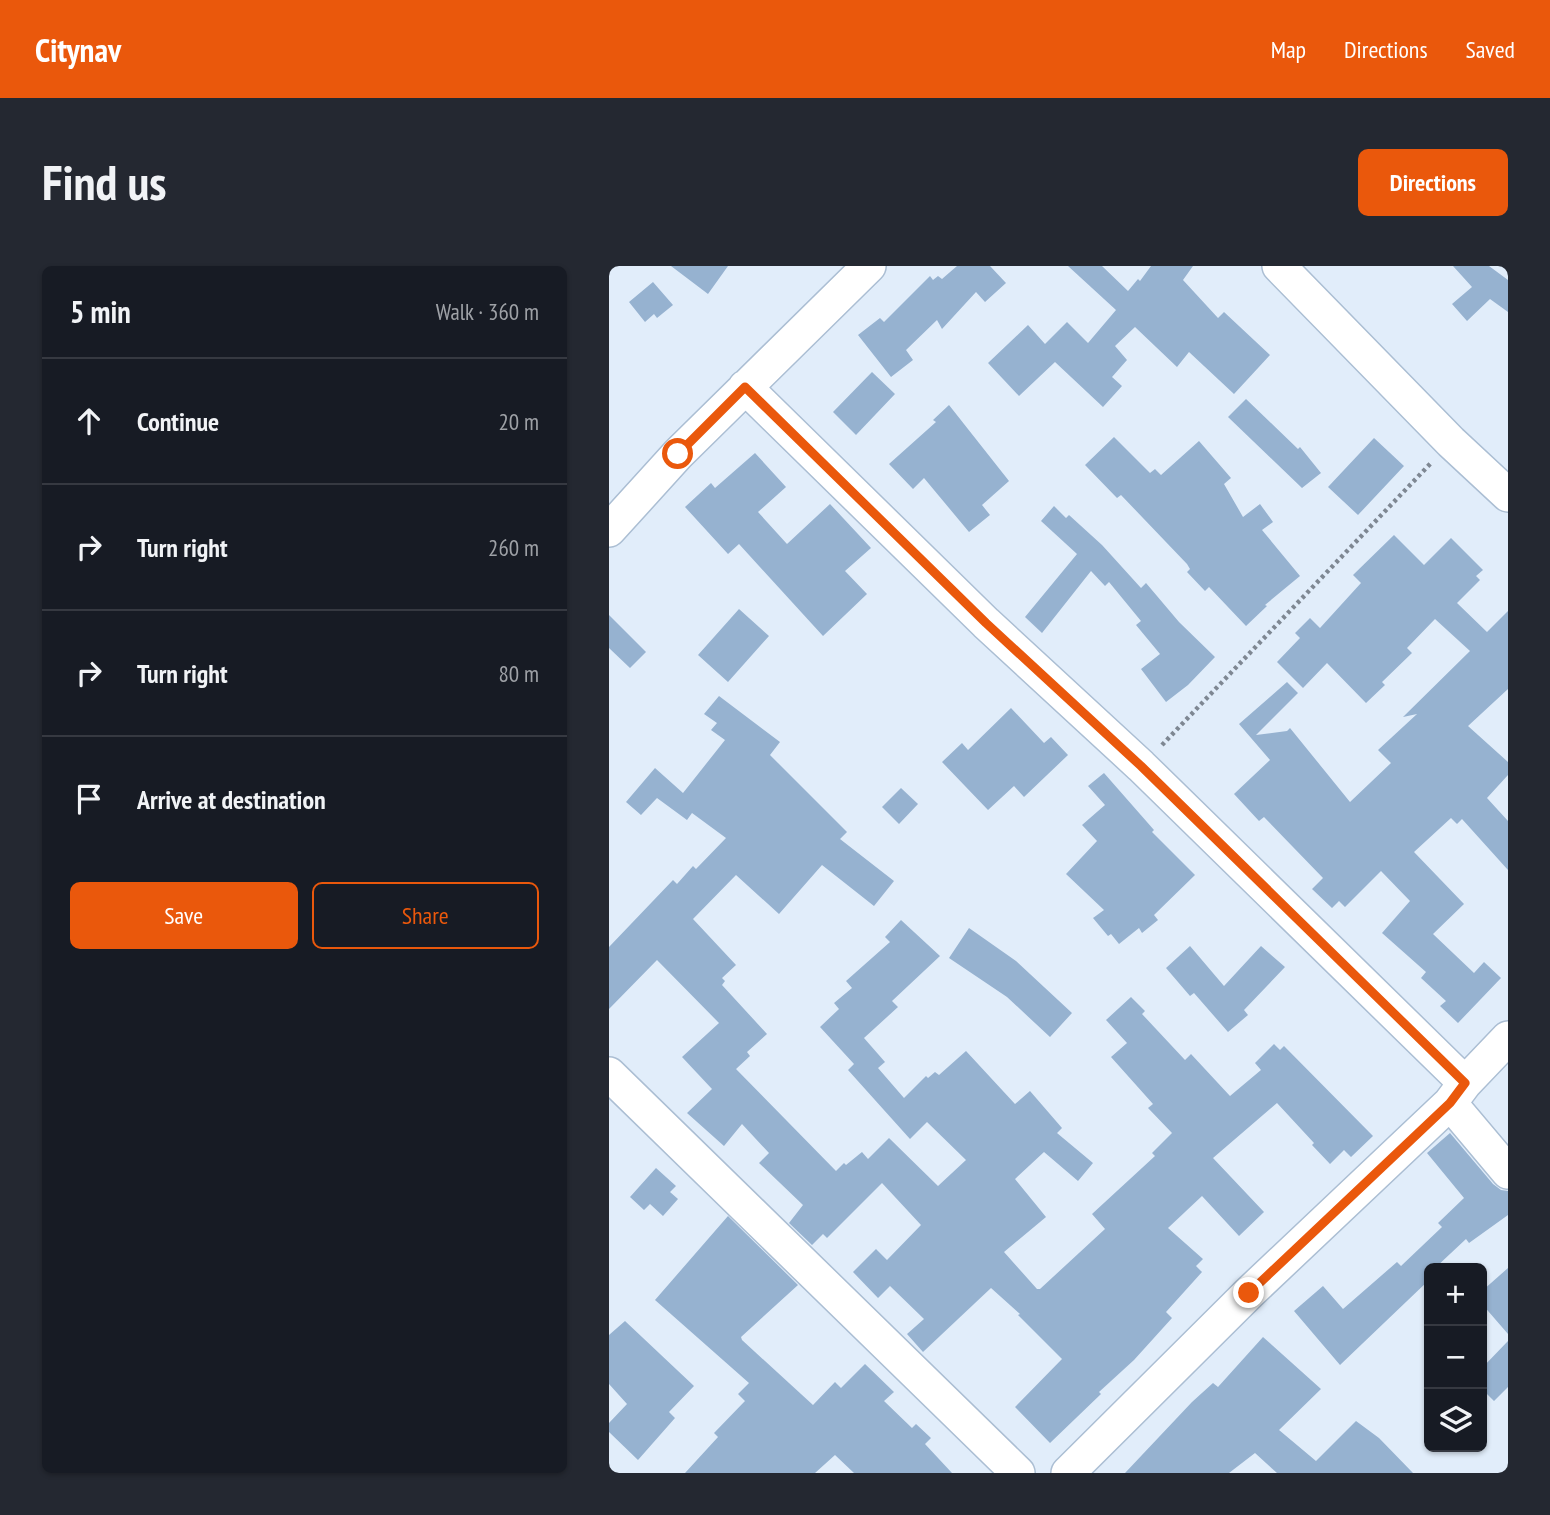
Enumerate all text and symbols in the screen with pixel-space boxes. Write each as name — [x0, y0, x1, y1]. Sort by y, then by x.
text: Citynav — [35, 28, 121, 71]
text: Map — [1271, 34, 1306, 65]
text: Directions — [1344, 34, 1428, 65]
text: Saved — [1466, 34, 1515, 65]
button: Directions — [1358, 149, 1508, 216]
text: Find us — [42, 150, 166, 214]
text: 5 min — [70, 292, 131, 331]
text: Walk · 360 m — [436, 297, 539, 326]
icon: ahead — [70, 402, 108, 440]
text: Continue — [137, 405, 219, 438]
text: 20 m — [498, 407, 539, 436]
route start — [662, 438, 693, 469]
icon: right — [70, 528, 108, 566]
text: Turn right — [137, 531, 228, 564]
text: 260 m — [488, 533, 539, 562]
icon: right — [70, 654, 108, 692]
text: Turn right — [137, 657, 228, 690]
text: 80 m — [498, 659, 539, 688]
icon: arrive — [70, 780, 108, 818]
text: Arrive at destination — [137, 783, 326, 816]
button: Save — [70, 882, 298, 949]
button: Share — [312, 882, 539, 949]
map controls — [1424, 1263, 1487, 1452]
button: + — [1424, 1263, 1487, 1326]
route end — [1233, 1277, 1264, 1308]
button: − — [1424, 1326, 1487, 1389]
button: layers — [1424, 1389, 1487, 1452]

